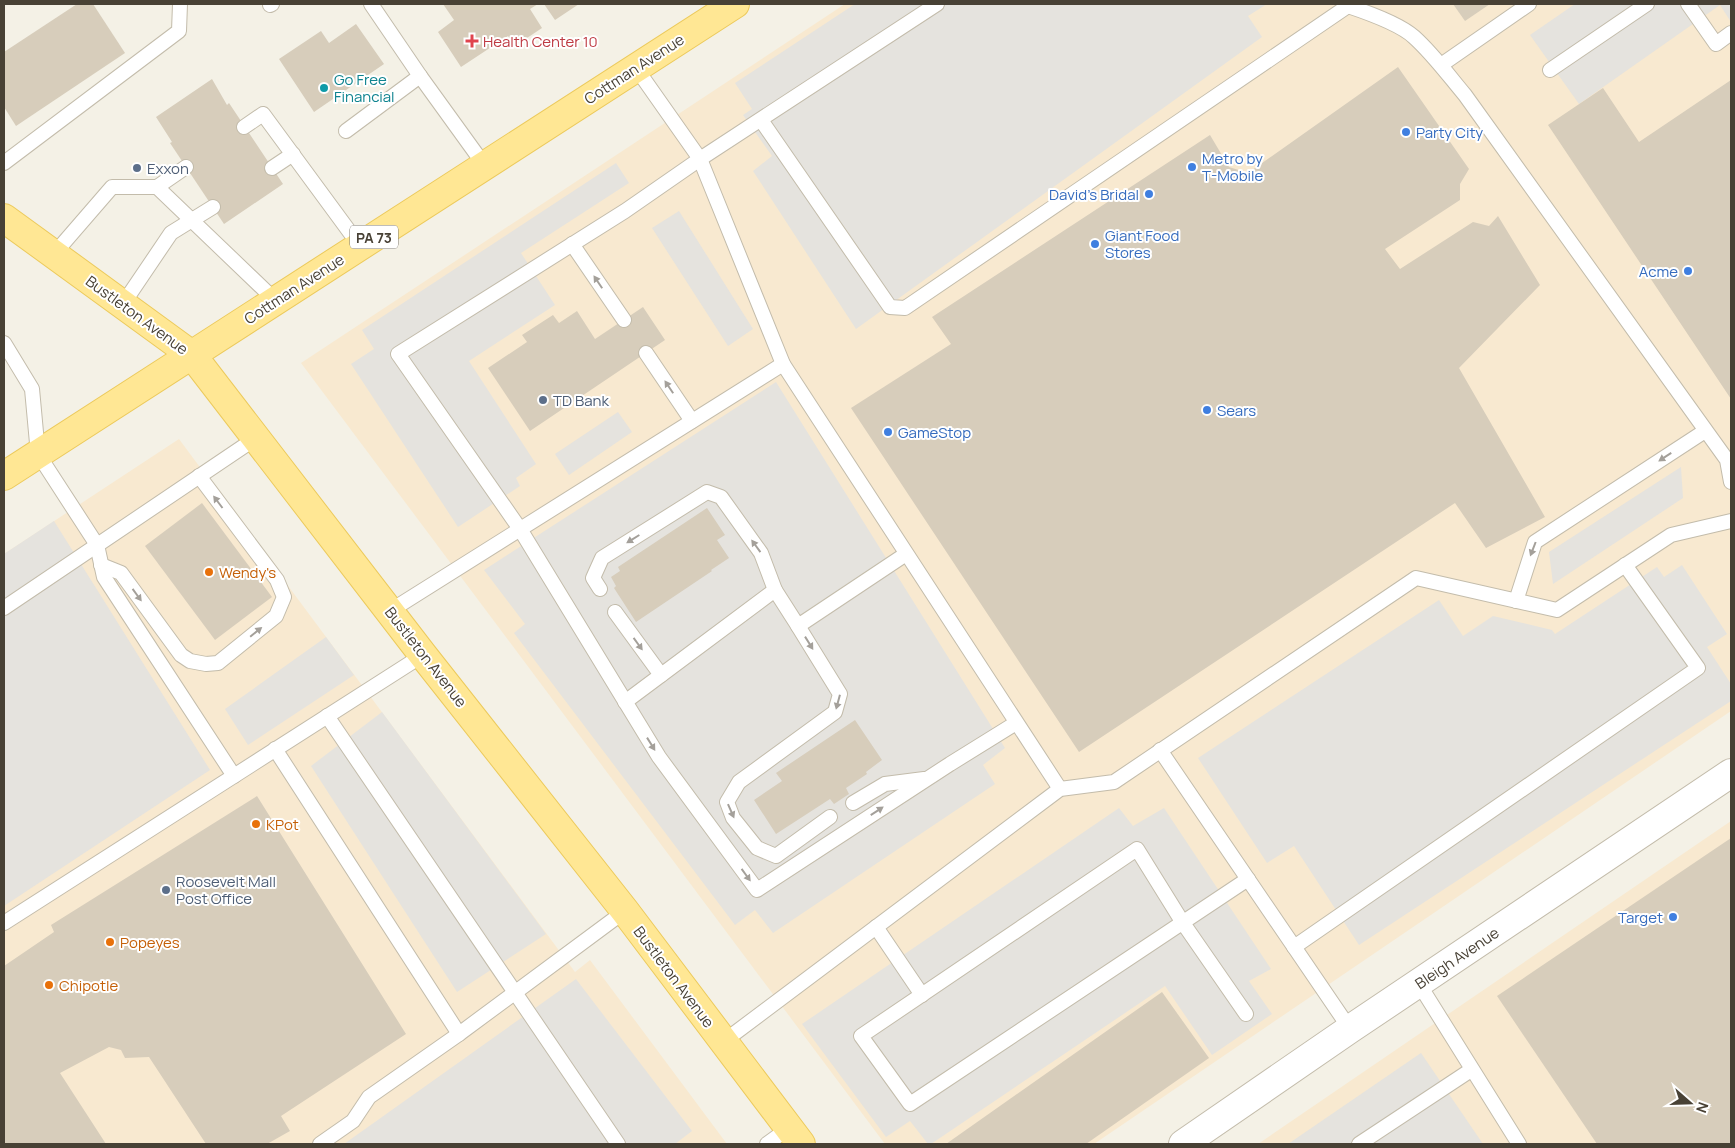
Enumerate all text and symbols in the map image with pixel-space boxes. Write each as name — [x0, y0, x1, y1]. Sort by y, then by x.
street label: Cottman Avenue — [580, 29, 688, 109]
place label: Health Center 10 — [483, 31, 598, 52]
marker: Health Center 10 — [465, 34, 479, 48]
place label: Go Free Financial — [334, 69, 395, 107]
marker: Go Free Financial — [318, 82, 330, 94]
place label: Party City — [1416, 122, 1483, 143]
marker: Party City — [1400, 126, 1412, 138]
place label: Metro by T-Mobile — [1202, 148, 1264, 186]
place label: Exxon — [147, 158, 189, 179]
marker: Metro by T-Mobile — [1186, 161, 1198, 173]
marker: Exxon — [131, 162, 143, 174]
place label: David's Bridal — [1049, 184, 1139, 205]
marker: David's Bridal — [1143, 188, 1155, 200]
place label: Giant Food Stores — [1105, 225, 1179, 263]
road number: PA 73 — [350, 226, 398, 248]
marker: Giant Food Stores — [1089, 238, 1101, 250]
street label: Cottman Avenue — [240, 249, 348, 329]
place label: Acme — [1639, 261, 1678, 282]
marker: Acme — [1682, 265, 1694, 277]
street label: Bustleton Avenue — [81, 271, 193, 360]
one-way arrow — [593, 276, 603, 289]
one-way arrow — [664, 380, 674, 393]
place label: TD Bank — [553, 390, 609, 411]
marker: TD Bank — [537, 394, 549, 406]
place label: Sears — [1217, 400, 1256, 421]
marker: Sears — [1201, 404, 1213, 416]
place label: GameStop — [898, 422, 971, 443]
marker: GameStop — [882, 426, 894, 438]
one-way arrow — [1658, 452, 1671, 462]
one-way arrow — [213, 496, 224, 509]
one-way arrow — [626, 535, 639, 544]
one-way arrow — [751, 539, 761, 553]
one-way arrow — [1529, 542, 1537, 557]
place label: Wendy's — [219, 562, 276, 583]
marker: Wendy's — [203, 566, 215, 578]
one-way arrow — [132, 588, 142, 602]
street label: Bustleton Avenue — [380, 602, 472, 712]
one-way arrow — [249, 627, 262, 638]
one-way arrow — [633, 637, 643, 651]
one-way arrow — [804, 637, 813, 650]
one-way arrow — [834, 695, 842, 710]
one-way arrow — [646, 737, 655, 750]
one-way arrow — [727, 804, 735, 818]
one-way arrow — [870, 807, 884, 816]
place label: KPot — [266, 814, 299, 835]
marker: KPot — [250, 818, 262, 830]
one-way arrow — [740, 868, 751, 881]
place label: Roosevelt Mall Post Office — [176, 871, 276, 909]
marker: Roosevelt Mall Post Office — [160, 884, 172, 896]
place label: Target — [1618, 907, 1663, 928]
marker: Target — [1667, 911, 1679, 923]
street label: Bustleton Avenue — [629, 922, 719, 1032]
street label: Bleigh Avenue — [1411, 922, 1503, 994]
place label: Popeyes — [120, 932, 180, 953]
marker: Popeyes — [104, 936, 116, 948]
place label: Chipotle — [59, 975, 118, 996]
marker: Chipotle — [43, 979, 55, 991]
north arrow — [1665, 1078, 1715, 1128]
text: N — [1692, 1100, 1713, 1116]

